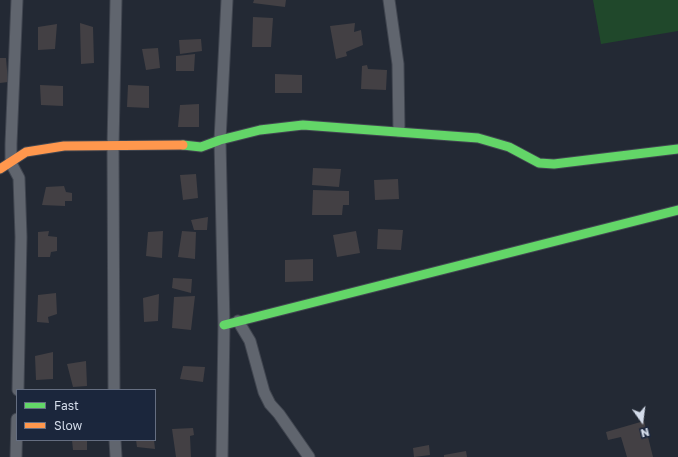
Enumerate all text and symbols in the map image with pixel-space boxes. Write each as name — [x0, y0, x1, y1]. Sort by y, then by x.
legend — [16, 389, 156, 441]
text: Fast — [54, 398, 79, 413]
north arrow — [622, 401, 662, 441]
text: Slow — [54, 418, 82, 433]
text: N — [639, 426, 651, 440]

